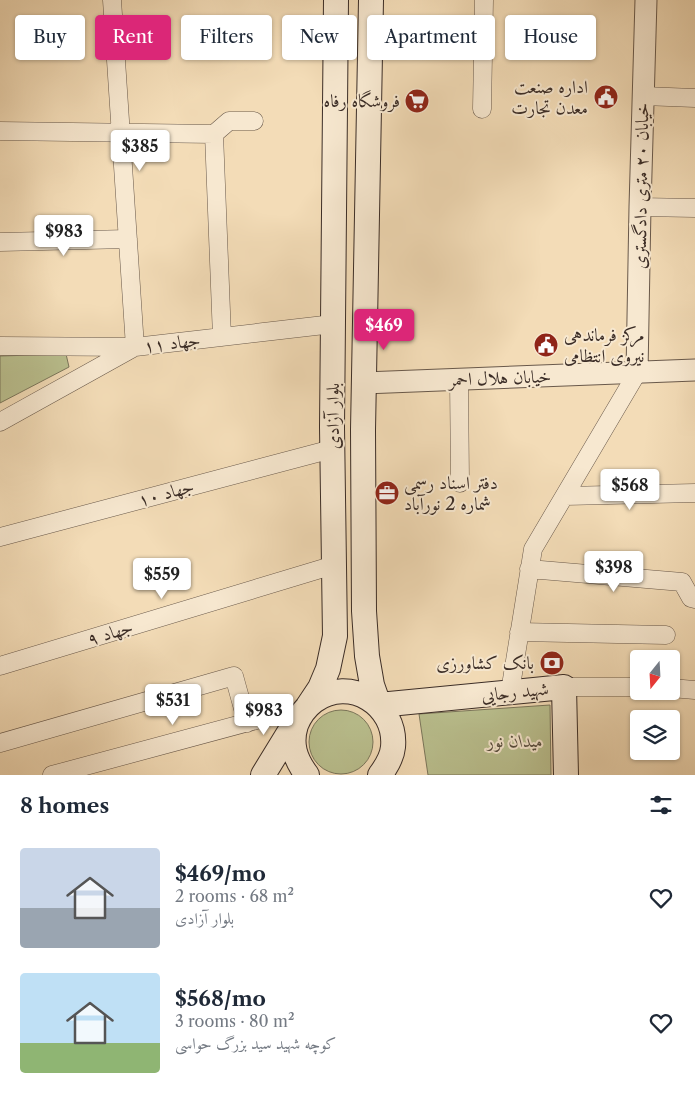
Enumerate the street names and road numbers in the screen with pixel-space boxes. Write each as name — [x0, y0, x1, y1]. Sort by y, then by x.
street label: خیابان ۲۰ متری دادگستری — [629, 103, 653, 269]
street label: جهاد ۱۱ — [142, 329, 202, 357]
street label: خیابان هلال احمر — [446, 365, 552, 392]
street label: بلوار آزادی — [322, 383, 344, 449]
street label: جهاد ۱۰ — [136, 475, 196, 511]
street label: جهاد ۹ — [85, 616, 135, 650]
street label: شهید رجایی — [480, 678, 550, 707]

